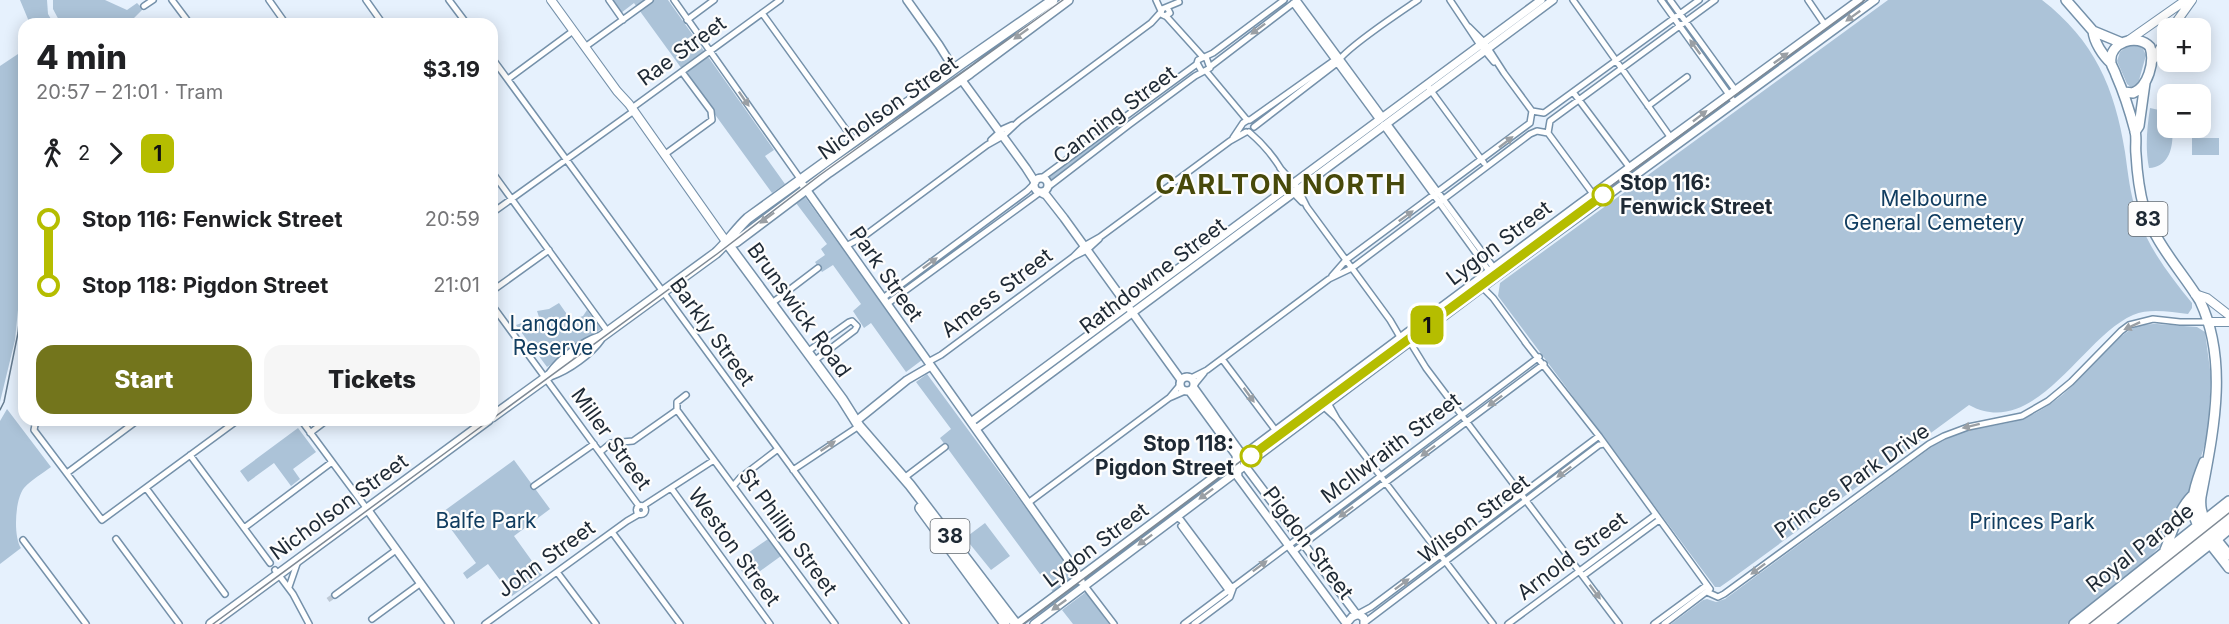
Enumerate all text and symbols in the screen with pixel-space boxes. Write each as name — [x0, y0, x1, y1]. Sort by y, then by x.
street label: Rae Street — [633, 10, 731, 91]
one-way arrow — [1845, 10, 1861, 22]
map controls — [2157, 18, 2211, 138]
button: + — [2157, 18, 2211, 72]
one-way arrow — [1250, 23, 1266, 35]
one-way arrow — [1013, 28, 1029, 41]
text: 4 min — [36, 37, 127, 77]
one-way arrow — [1689, 40, 1701, 56]
street label: Nicholson Street — [813, 50, 962, 165]
one-way arrow — [1772, 52, 1788, 64]
text: $3.19 — [423, 56, 480, 82]
street label: Canning Street — [1048, 60, 1181, 169]
text: 20:57 – 21:01 · Tram — [36, 80, 223, 104]
button: − — [2157, 84, 2211, 138]
one-way arrow — [738, 91, 750, 107]
one-way arrow — [1692, 110, 1708, 123]
one-way arrow — [1498, 135, 1514, 148]
icon: walk — [36, 137, 69, 170]
icon: forward — [99, 137, 132, 170]
text: 2 — [78, 141, 90, 165]
text: 1 — [153, 141, 162, 166]
district label: CARLTON NORTH — [1155, 168, 1407, 201]
place label: Stop 116: Fenwick Street — [1620, 170, 1773, 219]
marker: Stop 116: Fenwick Street — [1592, 184, 1614, 206]
park label: Melbourne General Cemetery — [1844, 186, 2024, 235]
street label: Lygon Street — [1441, 195, 1556, 290]
road number: 83 — [2128, 202, 2168, 236]
text: Stop 116: Fenwick Street — [82, 206, 342, 232]
text: 20:59 — [425, 207, 480, 231]
one-way arrow — [1398, 210, 1414, 222]
one-way arrow — [760, 212, 775, 224]
street label: Rathdowne Street — [1075, 212, 1231, 339]
street label: Park Street — [845, 221, 928, 326]
street label: Brunswick Road — [742, 238, 857, 382]
street label: Amess Street — [936, 243, 1057, 342]
one-way arrow — [921, 257, 937, 269]
text: Stop 118: Pigdon Street — [82, 272, 328, 298]
text: 21:01 — [433, 273, 480, 297]
street label: Barkly Street — [665, 273, 760, 391]
line badge: 1 — [1408, 306, 1446, 344]
park label: Langdon Reserve — [510, 311, 596, 360]
text: 1 — [1422, 313, 1432, 338]
one-way arrow — [2123, 321, 2140, 330]
button: Start — [36, 345, 252, 414]
button: Tickets — [264, 345, 480, 414]
street label: Miller Street — [566, 383, 657, 495]
one-way arrow — [1243, 387, 1255, 403]
street label: McIlwraith Street — [1316, 387, 1465, 508]
one-way arrow — [1487, 394, 1503, 407]
street label: Princes Park Drive — [1769, 418, 1934, 543]
one-way arrow — [1962, 422, 1980, 432]
place label: Stop 118: Pigdon Street — [1095, 431, 1234, 480]
one-way arrow — [820, 441, 836, 452]
marker: Stop 118: Pigdon Street — [1240, 445, 1262, 467]
one-way arrow — [1420, 445, 1436, 457]
street label: Nicholson Street — [265, 448, 413, 565]
street label: St Phillip Street — [734, 463, 843, 600]
one-way arrow — [1556, 466, 1572, 478]
street label: Wilson Street — [1413, 469, 1534, 568]
street label: Pigdon Street — [1258, 482, 1359, 604]
street label: Weston Street — [683, 483, 786, 611]
one-way arrow — [1199, 488, 1214, 500]
street label: Lygon Street — [1038, 497, 1153, 592]
street label: Royal Parade — [2081, 498, 2199, 597]
one-way arrow — [1339, 506, 1354, 518]
street label: Arnold Street — [1512, 506, 1632, 605]
park label: Balfe Park — [436, 508, 537, 533]
park label: Princes Park — [1969, 509, 2095, 534]
street label: John Street — [492, 515, 599, 602]
road number: 38 — [930, 519, 970, 553]
one-way arrow — [1137, 534, 1152, 546]
one-way arrow — [1252, 561, 1267, 573]
one-way arrow — [1751, 563, 1767, 575]
one-way arrow — [1394, 577, 1410, 590]
one-way arrow — [1589, 585, 1601, 600]
one-way arrow — [1052, 599, 1068, 611]

